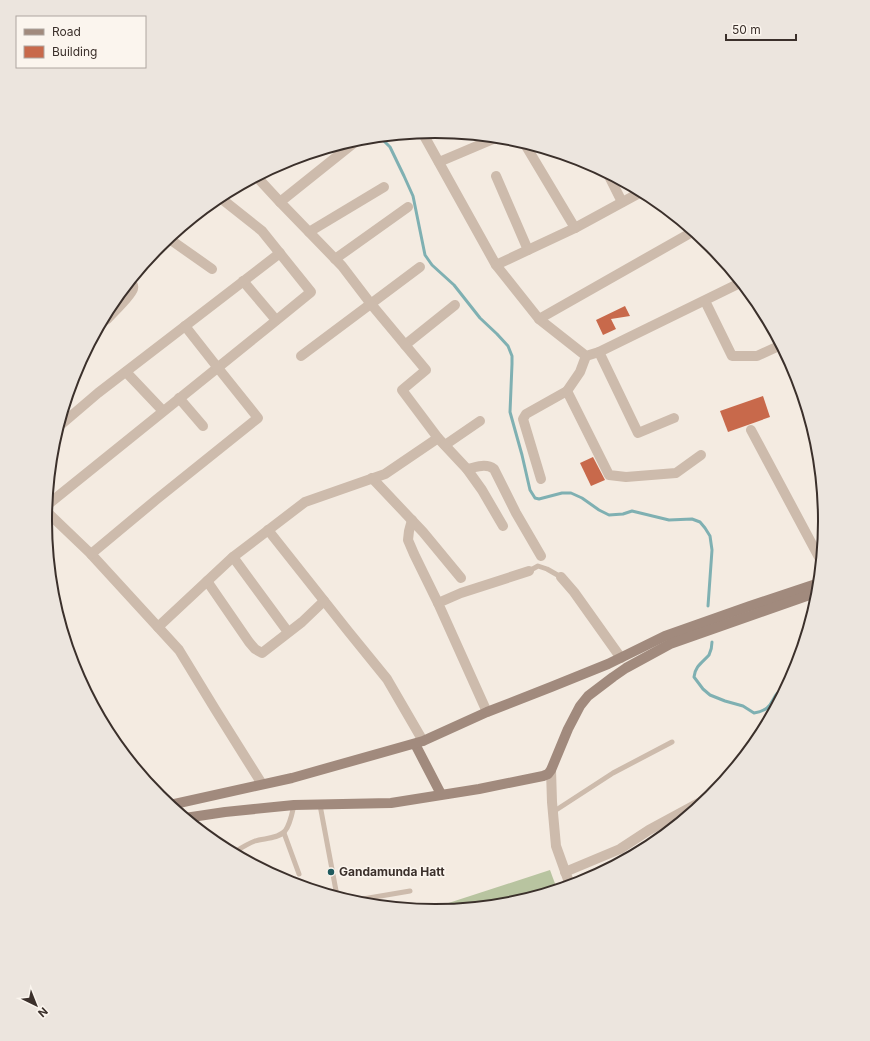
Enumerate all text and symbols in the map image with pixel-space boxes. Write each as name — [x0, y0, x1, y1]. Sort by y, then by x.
legend — [16, 16, 146, 68]
scale bar — [726, 16, 796, 42]
text: 50 m — [732, 22, 761, 37]
text: Road — [52, 24, 81, 39]
text: Building — [52, 44, 97, 59]
place label: Gandamunda Hatt — [339, 864, 445, 879]
marker: Gandamunda Hatt — [326, 867, 336, 877]
north arrow — [16, 985, 56, 1025]
text: N — [35, 1004, 51, 1020]

